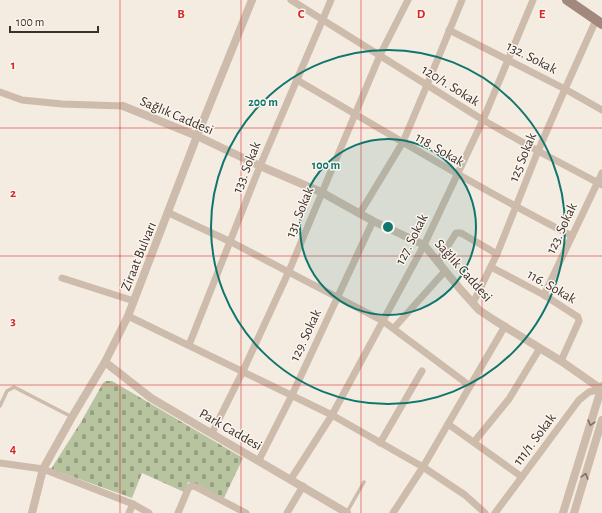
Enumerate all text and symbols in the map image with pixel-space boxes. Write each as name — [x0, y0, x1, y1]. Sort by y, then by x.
scale bar — [10, 8, 98, 34]
text: B — [177, 8, 185, 21]
text: C — [298, 8, 305, 21]
text: D — [417, 8, 426, 21]
text: E — [539, 8, 546, 21]
text: 100 m — [16, 16, 44, 28]
street label: 132. Sokak — [504, 39, 560, 77]
text: 1 — [11, 59, 15, 72]
street label: 120/1. Sokak — [419, 63, 482, 109]
street label: Sağlık Caddesi — [138, 94, 215, 138]
text: 200 m — [248, 96, 278, 108]
street label: 118. Sokak — [413, 130, 467, 170]
street label: 125 Sokak — [507, 130, 539, 184]
street label: 133. Sokak — [230, 139, 264, 195]
text: 100 m — [312, 159, 340, 171]
street label: 131. Sokak — [283, 185, 317, 240]
text: 2 — [10, 187, 16, 200]
street label: 123. Sokak — [544, 200, 580, 256]
street label: 127. Sokak — [393, 211, 431, 267]
street label: Ziraat Bulvarı — [119, 220, 159, 293]
centre of rings — [381, 220, 395, 234]
street label: Sağlık Caddesi — [432, 237, 495, 304]
street label: 116. Sokak — [525, 267, 579, 307]
street label: 129. Sokak — [288, 307, 324, 364]
text: 3 — [10, 315, 16, 328]
street label: Park Caddesi — [197, 406, 264, 453]
street label: 111/1. Sokak — [511, 411, 559, 468]
one-way arrow — [587, 419, 596, 426]
text: 4 — [10, 443, 17, 456]
one-way arrow — [580, 472, 589, 479]

